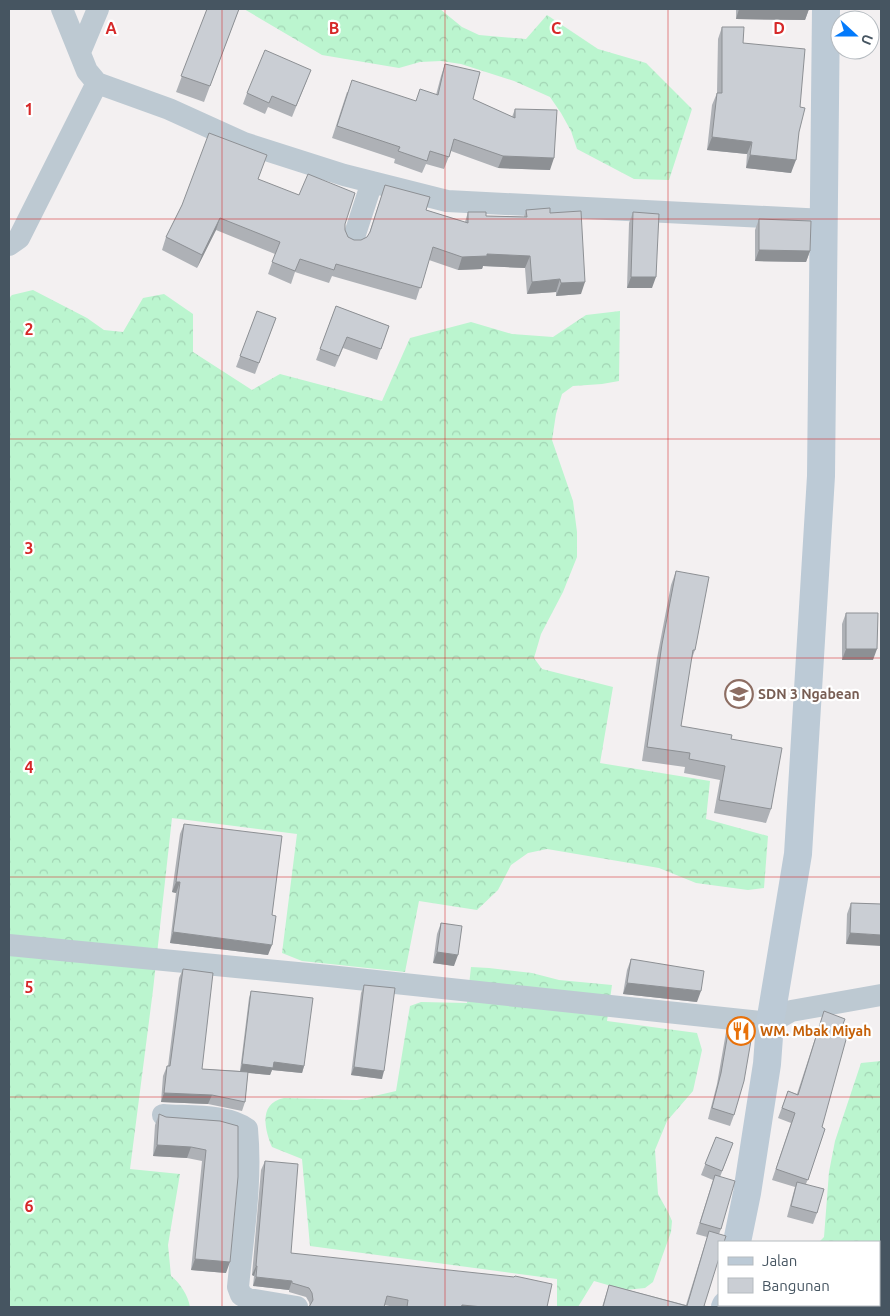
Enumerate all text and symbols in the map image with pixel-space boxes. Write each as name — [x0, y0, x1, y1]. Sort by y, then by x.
north arrow — [830, 10, 880, 60]
text: A — [105, 19, 117, 37]
text: B — [329, 19, 339, 37]
text: C — [551, 19, 561, 37]
text: D — [773, 19, 785, 37]
text: U — [858, 32, 876, 47]
text: 1 — [24, 100, 34, 118]
text: 2 — [24, 320, 34, 338]
text: 3 — [24, 539, 34, 557]
school or university icon: SDN 3 Ngabean — [724, 679, 754, 709]
place label: SDN 3 Ngabean — [758, 686, 860, 702]
text: 4 — [24, 758, 34, 776]
text: 5 — [24, 978, 34, 996]
restaurant icon: WM. Mbak Miyah — [726, 1016, 756, 1046]
place label: WM. Mbak Miyah — [760, 1023, 871, 1039]
text: 6 — [24, 1197, 34, 1215]
legend — [718, 1241, 880, 1306]
text: Jalan — [762, 1252, 797, 1269]
text: Bangunan — [762, 1277, 830, 1294]

